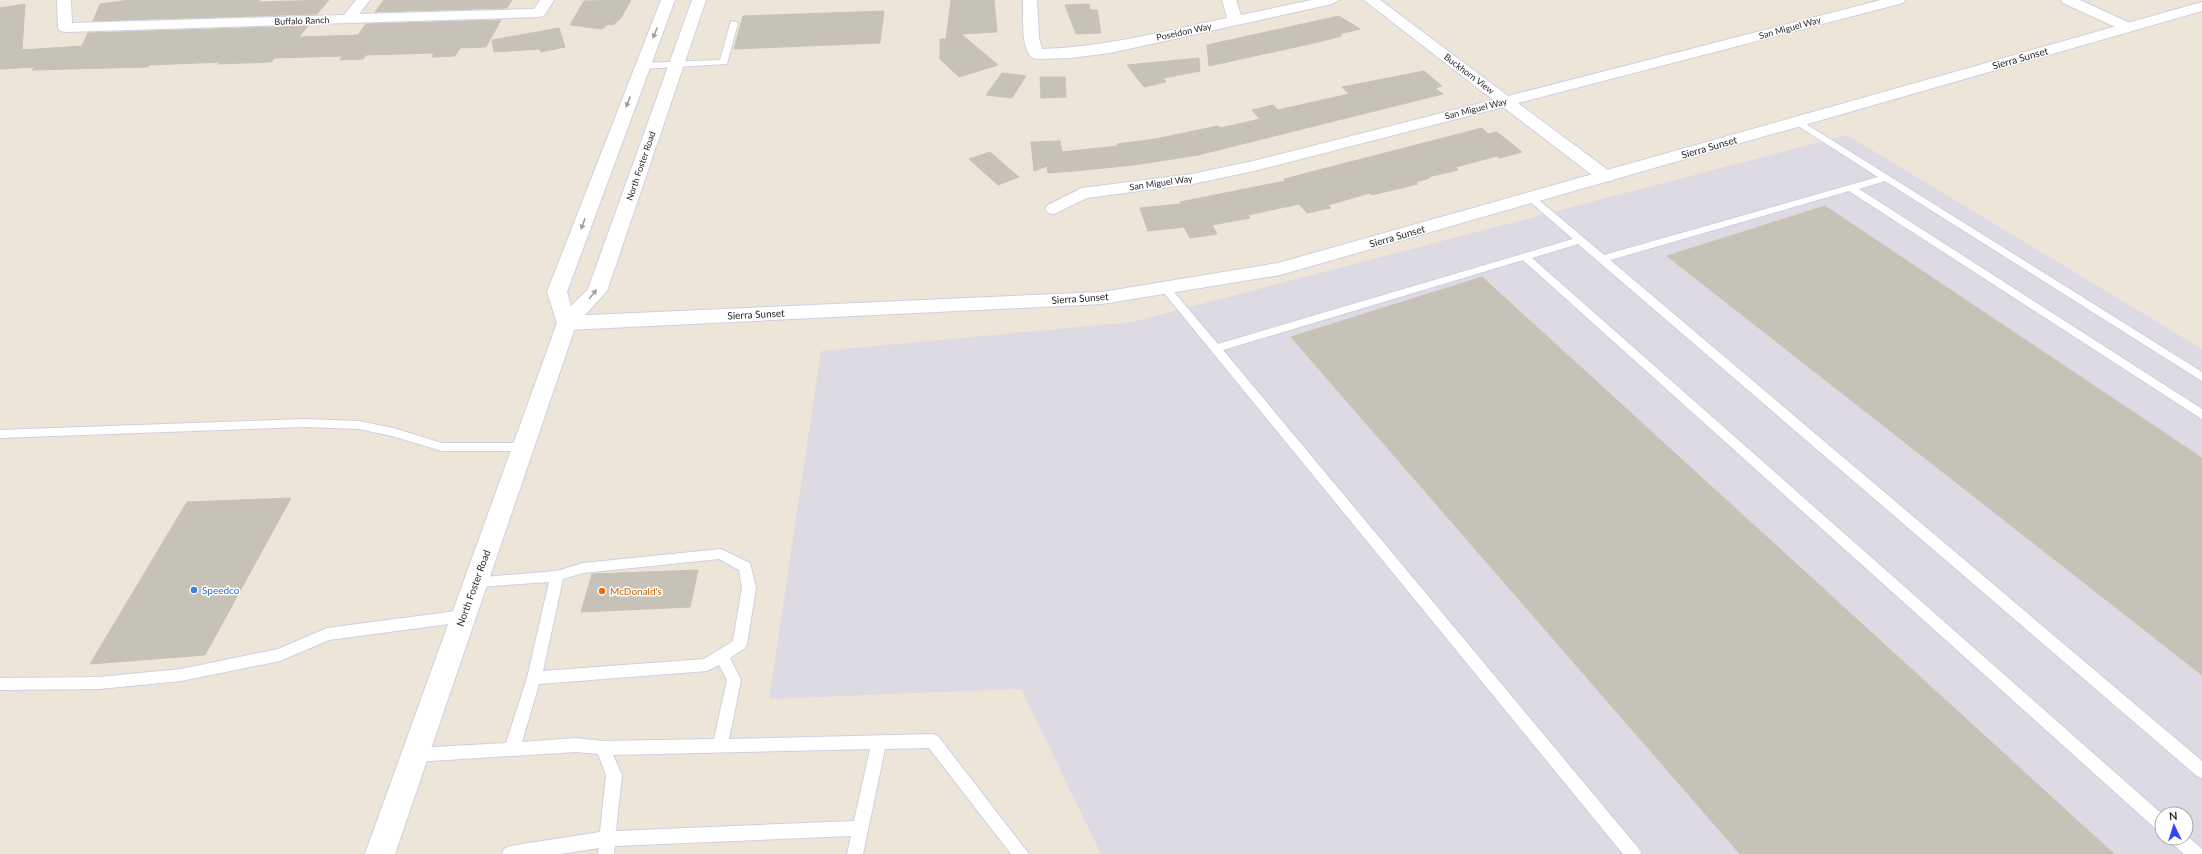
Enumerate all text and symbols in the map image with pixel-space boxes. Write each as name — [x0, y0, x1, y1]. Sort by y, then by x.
street label: Buffalo Ranch — [274, 14, 330, 27]
street label: San Miguel Way — [1758, 14, 1822, 41]
street label: Poseidon Way — [1155, 20, 1213, 43]
one-way arrow — [652, 27, 658, 38]
street label: Sierra Sunset — [1991, 44, 2050, 72]
street label: Buckhorn View — [1442, 51, 1497, 96]
street label: San Miguel Way — [1444, 95, 1508, 122]
one-way arrow — [625, 96, 631, 108]
street label: North Foster Road — [623, 130, 658, 202]
street label: Sierra Sunset — [1680, 133, 1739, 161]
street label: San Miguel Way — [1129, 173, 1194, 192]
one-way arrow — [579, 218, 585, 230]
street label: Sierra Sunset — [1368, 222, 1427, 250]
one-way arrow — [589, 288, 598, 299]
street label: Sierra Sunset — [1051, 290, 1109, 306]
street label: Sierra Sunset — [727, 306, 785, 321]
street label: North Foster Road — [454, 548, 492, 628]
place label: Speedco — [202, 584, 240, 596]
marker: Speedco — [189, 585, 199, 595]
place label: McDonald's — [610, 585, 662, 597]
marker: McDonald's — [597, 586, 607, 596]
north arrow — [2154, 806, 2194, 846]
text: N — [2169, 809, 2178, 822]

